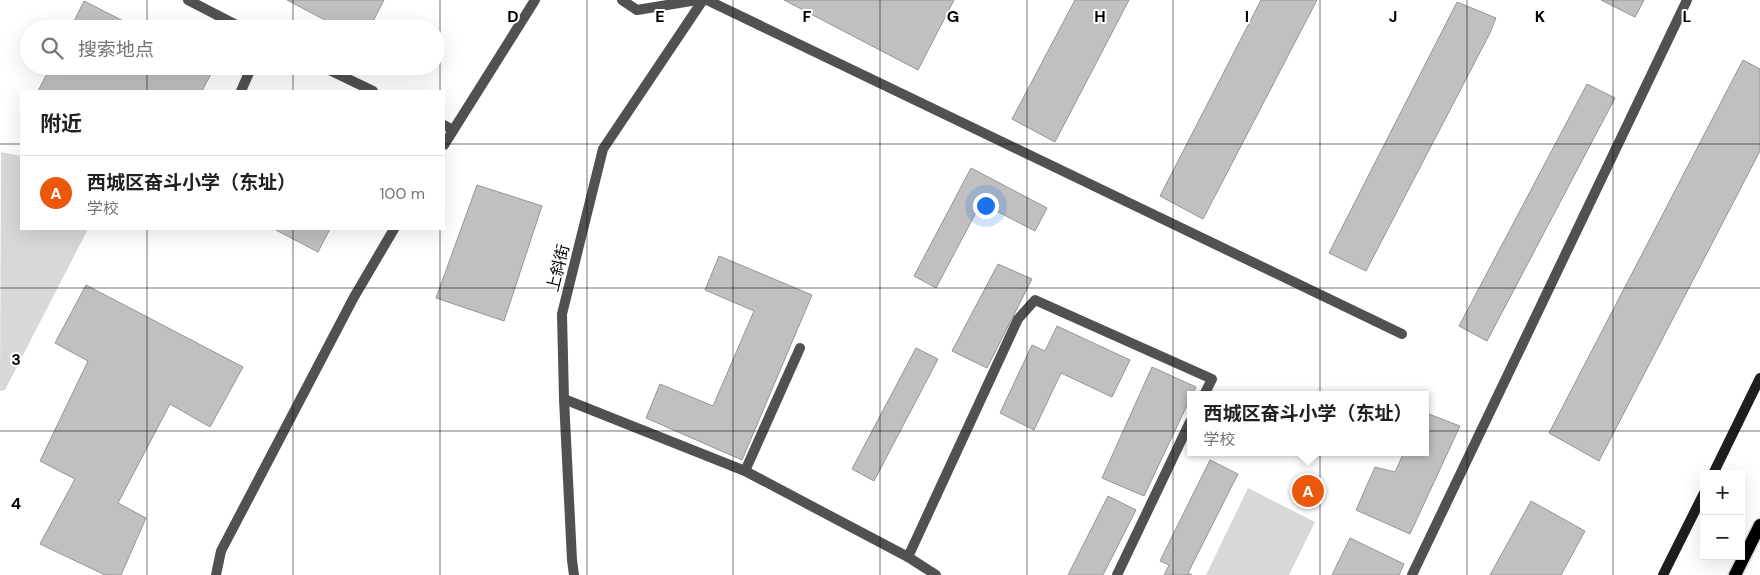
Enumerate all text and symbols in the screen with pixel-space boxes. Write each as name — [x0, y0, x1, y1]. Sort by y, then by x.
text: D — [507, 6, 519, 27]
text: E — [655, 6, 665, 27]
text: F — [803, 6, 812, 27]
text: G — [947, 6, 959, 27]
text: H — [1094, 6, 1106, 27]
text: I — [1245, 6, 1249, 27]
text: J — [1389, 6, 1397, 27]
text: K — [1535, 6, 1546, 27]
text: L — [1683, 6, 1692, 27]
search box — [20, 20, 445, 75]
icon: search — [38, 34, 66, 62]
text: 搜索地点 — [78, 37, 154, 62]
text: 附近 — [40, 110, 82, 138]
text: 西城区奋斗小学（东址） — [87, 170, 296, 195]
text: A — [50, 183, 62, 204]
text: 100 m — [380, 183, 425, 204]
your location — [973, 193, 999, 219]
text: 学校 — [87, 198, 119, 219]
street label: 上斜街 — [542, 242, 574, 294]
text: 3 — [11, 349, 21, 370]
popup — [1187, 391, 1429, 456]
text: 西城区奋斗小学（东址） — [1203, 401, 1413, 426]
text: 学校 — [1203, 429, 1236, 450]
map controls — [1700, 470, 1745, 560]
button: + — [1700, 470, 1745, 515]
pin: A — [1292, 472, 1324, 510]
text: 4 — [11, 493, 21, 514]
button: − — [1700, 515, 1745, 560]

